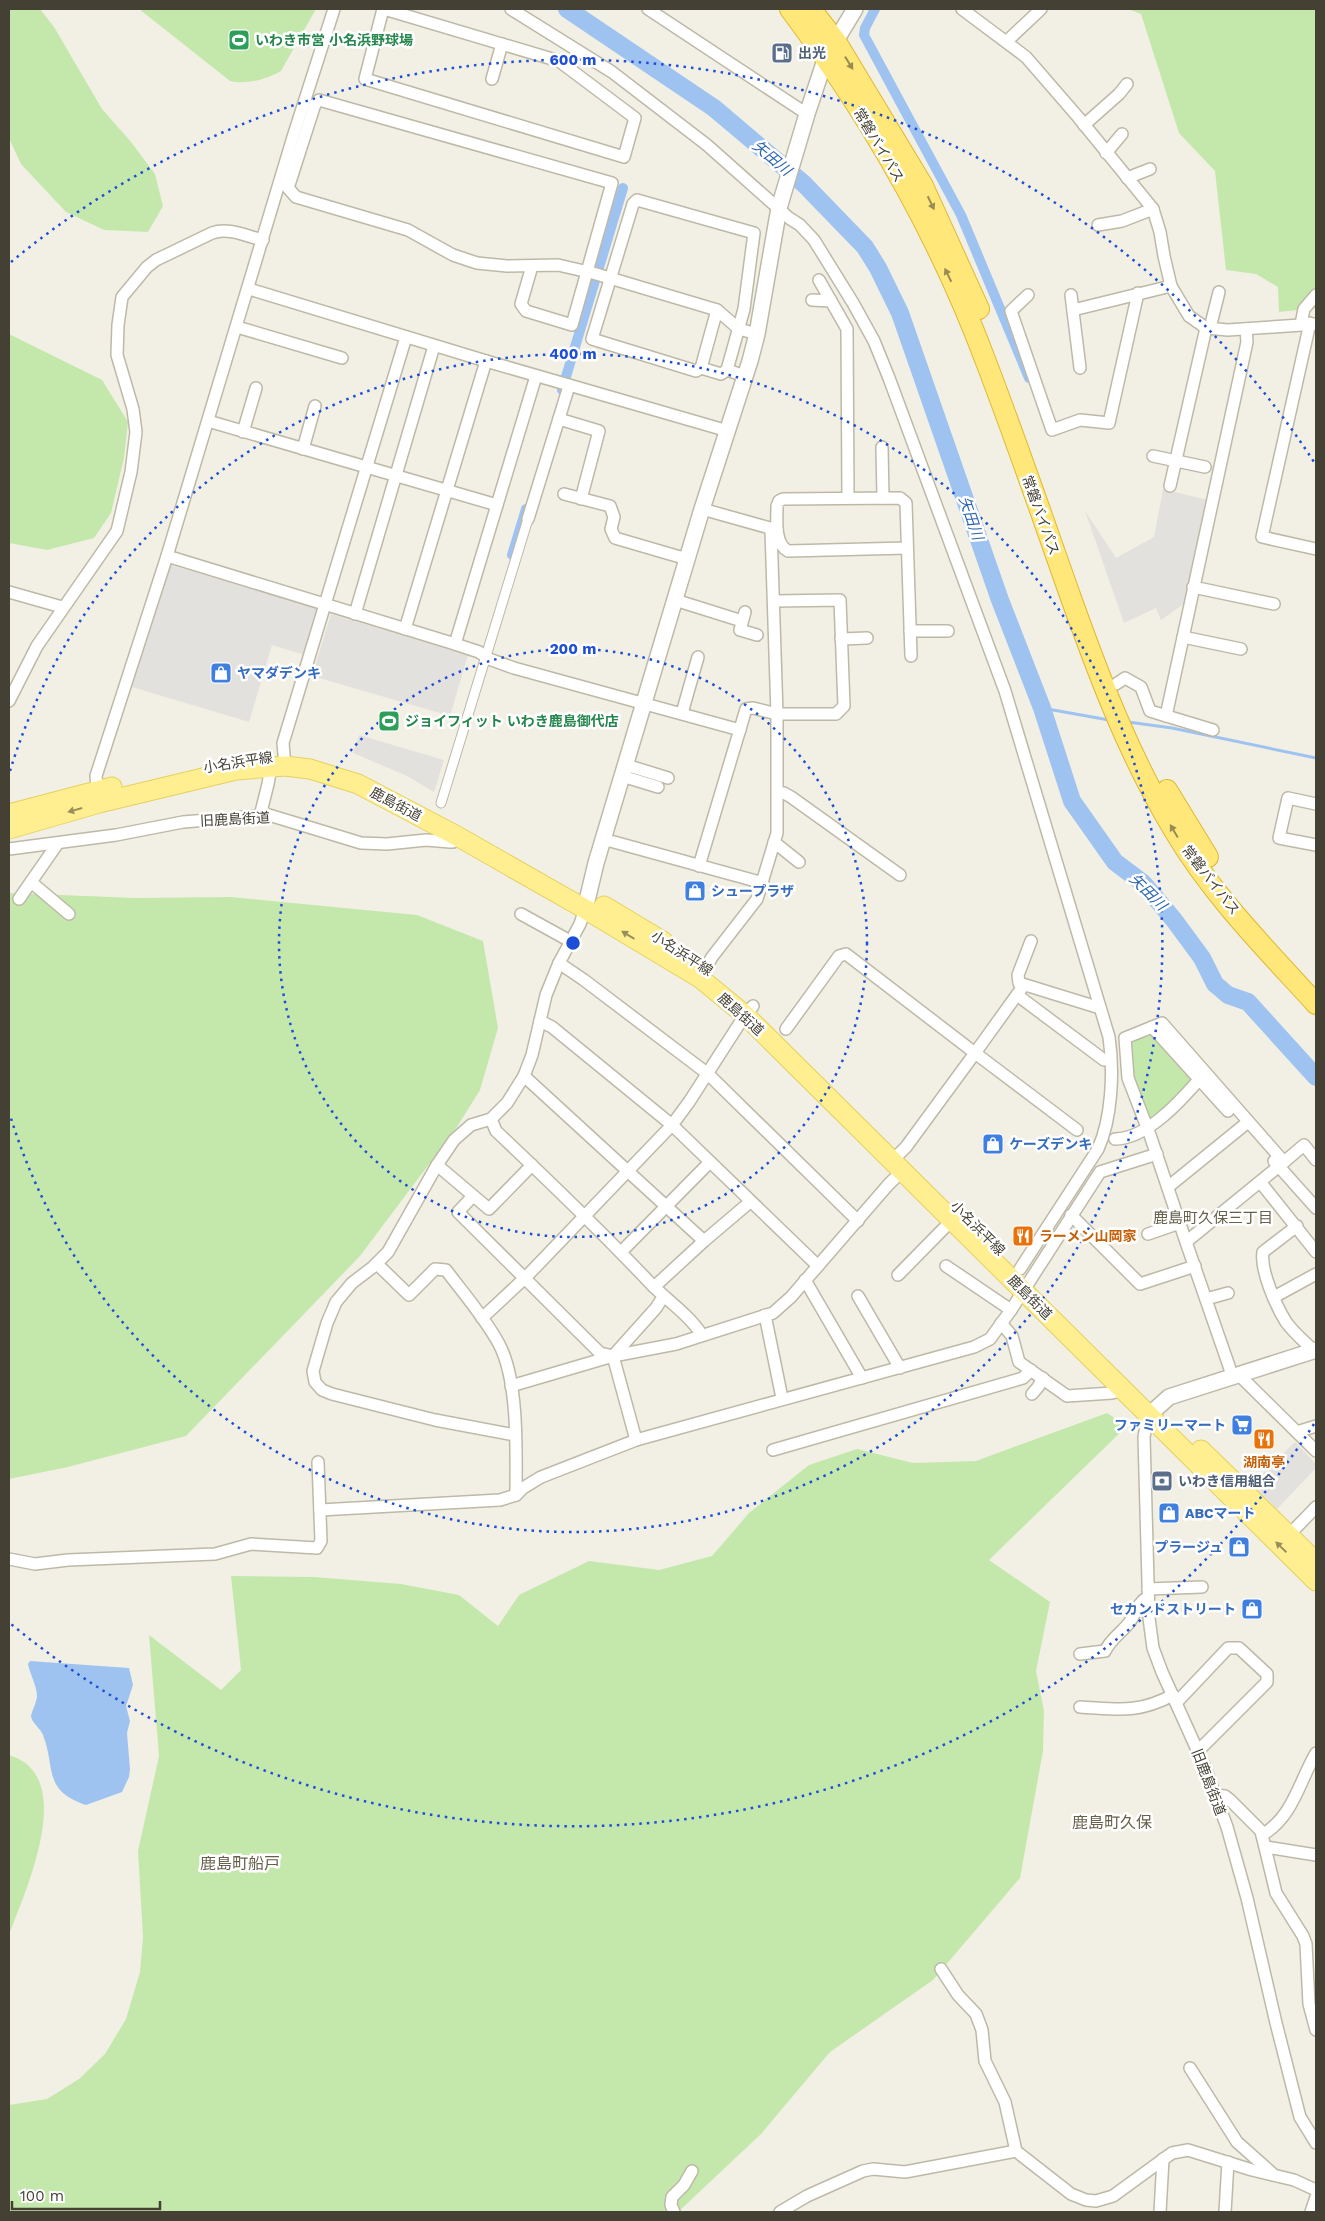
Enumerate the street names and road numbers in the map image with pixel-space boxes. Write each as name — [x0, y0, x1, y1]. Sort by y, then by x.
street label: 常磐バイパス — [851, 105, 907, 185]
street label: 常磐バイパス — [1019, 473, 1063, 557]
street label: 小名浜平線 — [202, 749, 274, 775]
street label: 鹿島街道 — [368, 784, 424, 824]
street label: 旧鹿島街道 — [200, 809, 270, 829]
street label: 常磐バイパス — [1179, 842, 1243, 918]
street label: 小名浜平線 — [648, 927, 716, 979]
street label: 鹿島街道 — [715, 989, 767, 1039]
street label: 小名浜平線 — [948, 1198, 1008, 1258]
street label: 鹿島街道 — [1005, 1272, 1055, 1322]
street label: 旧鹿島街道 — [1189, 1746, 1229, 1818]

